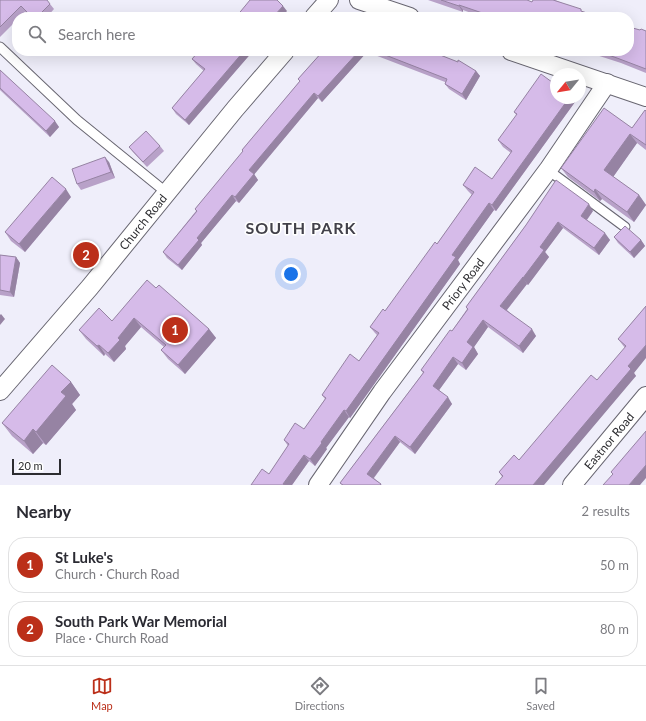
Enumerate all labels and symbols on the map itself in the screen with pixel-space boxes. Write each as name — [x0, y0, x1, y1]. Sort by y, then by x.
north arrow — [550, 68, 586, 104]
street label: Church Road — [116, 191, 170, 253]
district label: SOUTH PARK — [246, 218, 356, 237]
pin: 2 — [73, 240, 99, 270]
street label: Priory Road — [439, 255, 487, 313]
your location — [281, 264, 301, 284]
pin: 1 — [162, 315, 188, 345]
street label: Eastnor Road — [581, 410, 637, 472]
scale bar — [12, 457, 61, 476]

